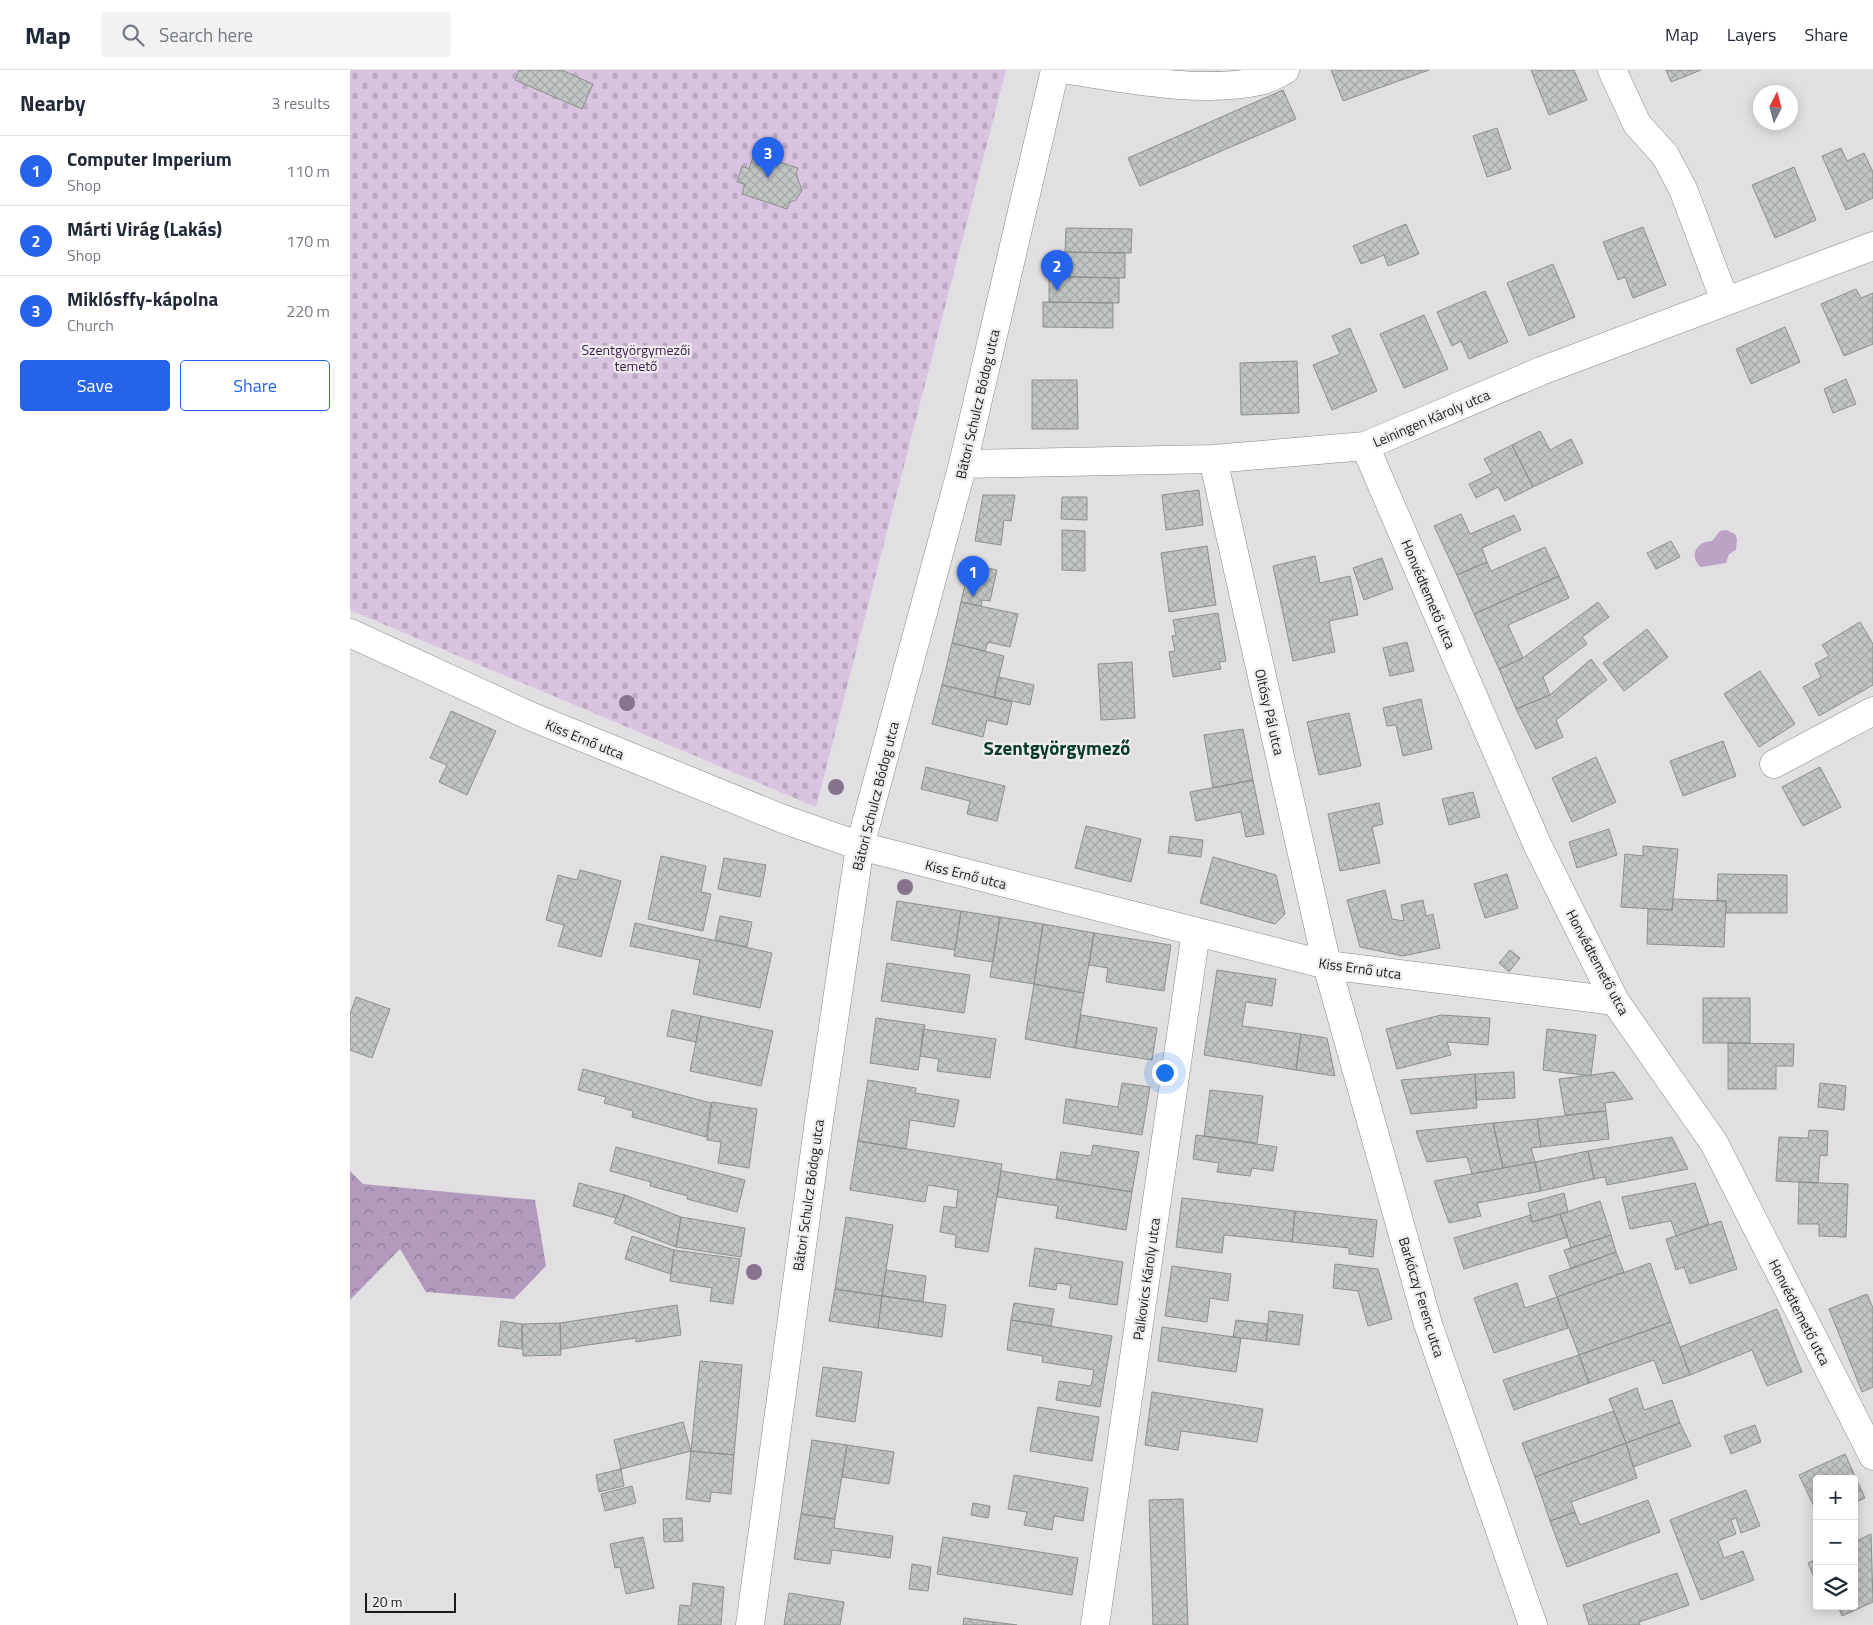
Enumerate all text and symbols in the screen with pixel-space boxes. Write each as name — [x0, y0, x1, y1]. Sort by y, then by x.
search box — [101, 12, 451, 57]
text: Map — [25, 17, 71, 53]
text: Search here — [159, 20, 253, 49]
icon: search — [119, 21, 147, 49]
text: Map — [1665, 21, 1699, 48]
text: Layers — [1727, 21, 1776, 48]
text: Share — [1804, 21, 1848, 48]
north arrow — [1753, 85, 1798, 130]
text: Nearby — [20, 87, 85, 119]
text: 3 results — [271, 91, 330, 115]
pin: 3 — [752, 137, 784, 178]
text: Computer Imperium — [67, 144, 232, 173]
text: 1 — [32, 159, 40, 183]
text: 110 m — [286, 159, 330, 183]
text: Shop — [67, 173, 101, 197]
text: Márti Virág (Lakás) — [67, 214, 222, 243]
text: 2 — [32, 229, 40, 253]
text: 170 m — [286, 229, 330, 253]
text: Shop — [67, 243, 101, 267]
pin: 2 — [1041, 250, 1073, 291]
text: Miklósffy-kápolna — [67, 284, 218, 313]
text: 3 — [32, 299, 40, 323]
text: 220 m — [286, 299, 330, 323]
text: Church — [67, 313, 114, 337]
street label: Bátori Schulcz Bódog utca — [950, 327, 1004, 481]
park label: Szentgyörgymezői temető — [582, 339, 690, 376]
button: Save — [20, 360, 170, 411]
button: Share — [180, 360, 330, 411]
street label: Leiningen Károly utca — [1369, 384, 1493, 452]
street label: Honvédtemető utca — [1397, 536, 1461, 652]
pin: 1 — [957, 556, 989, 597]
street label: Oltósy Pál utca — [1250, 667, 1290, 757]
street label: Kiss Ernő utca — [543, 714, 627, 764]
street label: Bátori Schulcz Bódog utca — [846, 719, 904, 873]
district label: Szentgyörgymező — [984, 733, 1130, 762]
street label: Kiss Ernő utca — [923, 854, 1009, 894]
street label: Honvédtemető utca — [1561, 905, 1635, 1019]
street label: Kiss Ernő utca — [1317, 952, 1403, 984]
your location — [1152, 1060, 1178, 1086]
street label: Bátori Schulcz Bódog utca — [787, 1118, 829, 1272]
street label: Palkovics Károly utca — [1127, 1216, 1165, 1342]
street label: Barkóczy Ferenc utca — [1394, 1234, 1450, 1360]
street label: Honvédtemető utca — [1764, 1255, 1836, 1369]
map controls — [1813, 1475, 1858, 1610]
button: + — [1813, 1475, 1858, 1520]
button: − — [1813, 1520, 1858, 1565]
button: layers — [1813, 1565, 1858, 1610]
scale bar — [365, 1590, 456, 1613]
text: 20 m — [372, 1591, 402, 1612]

